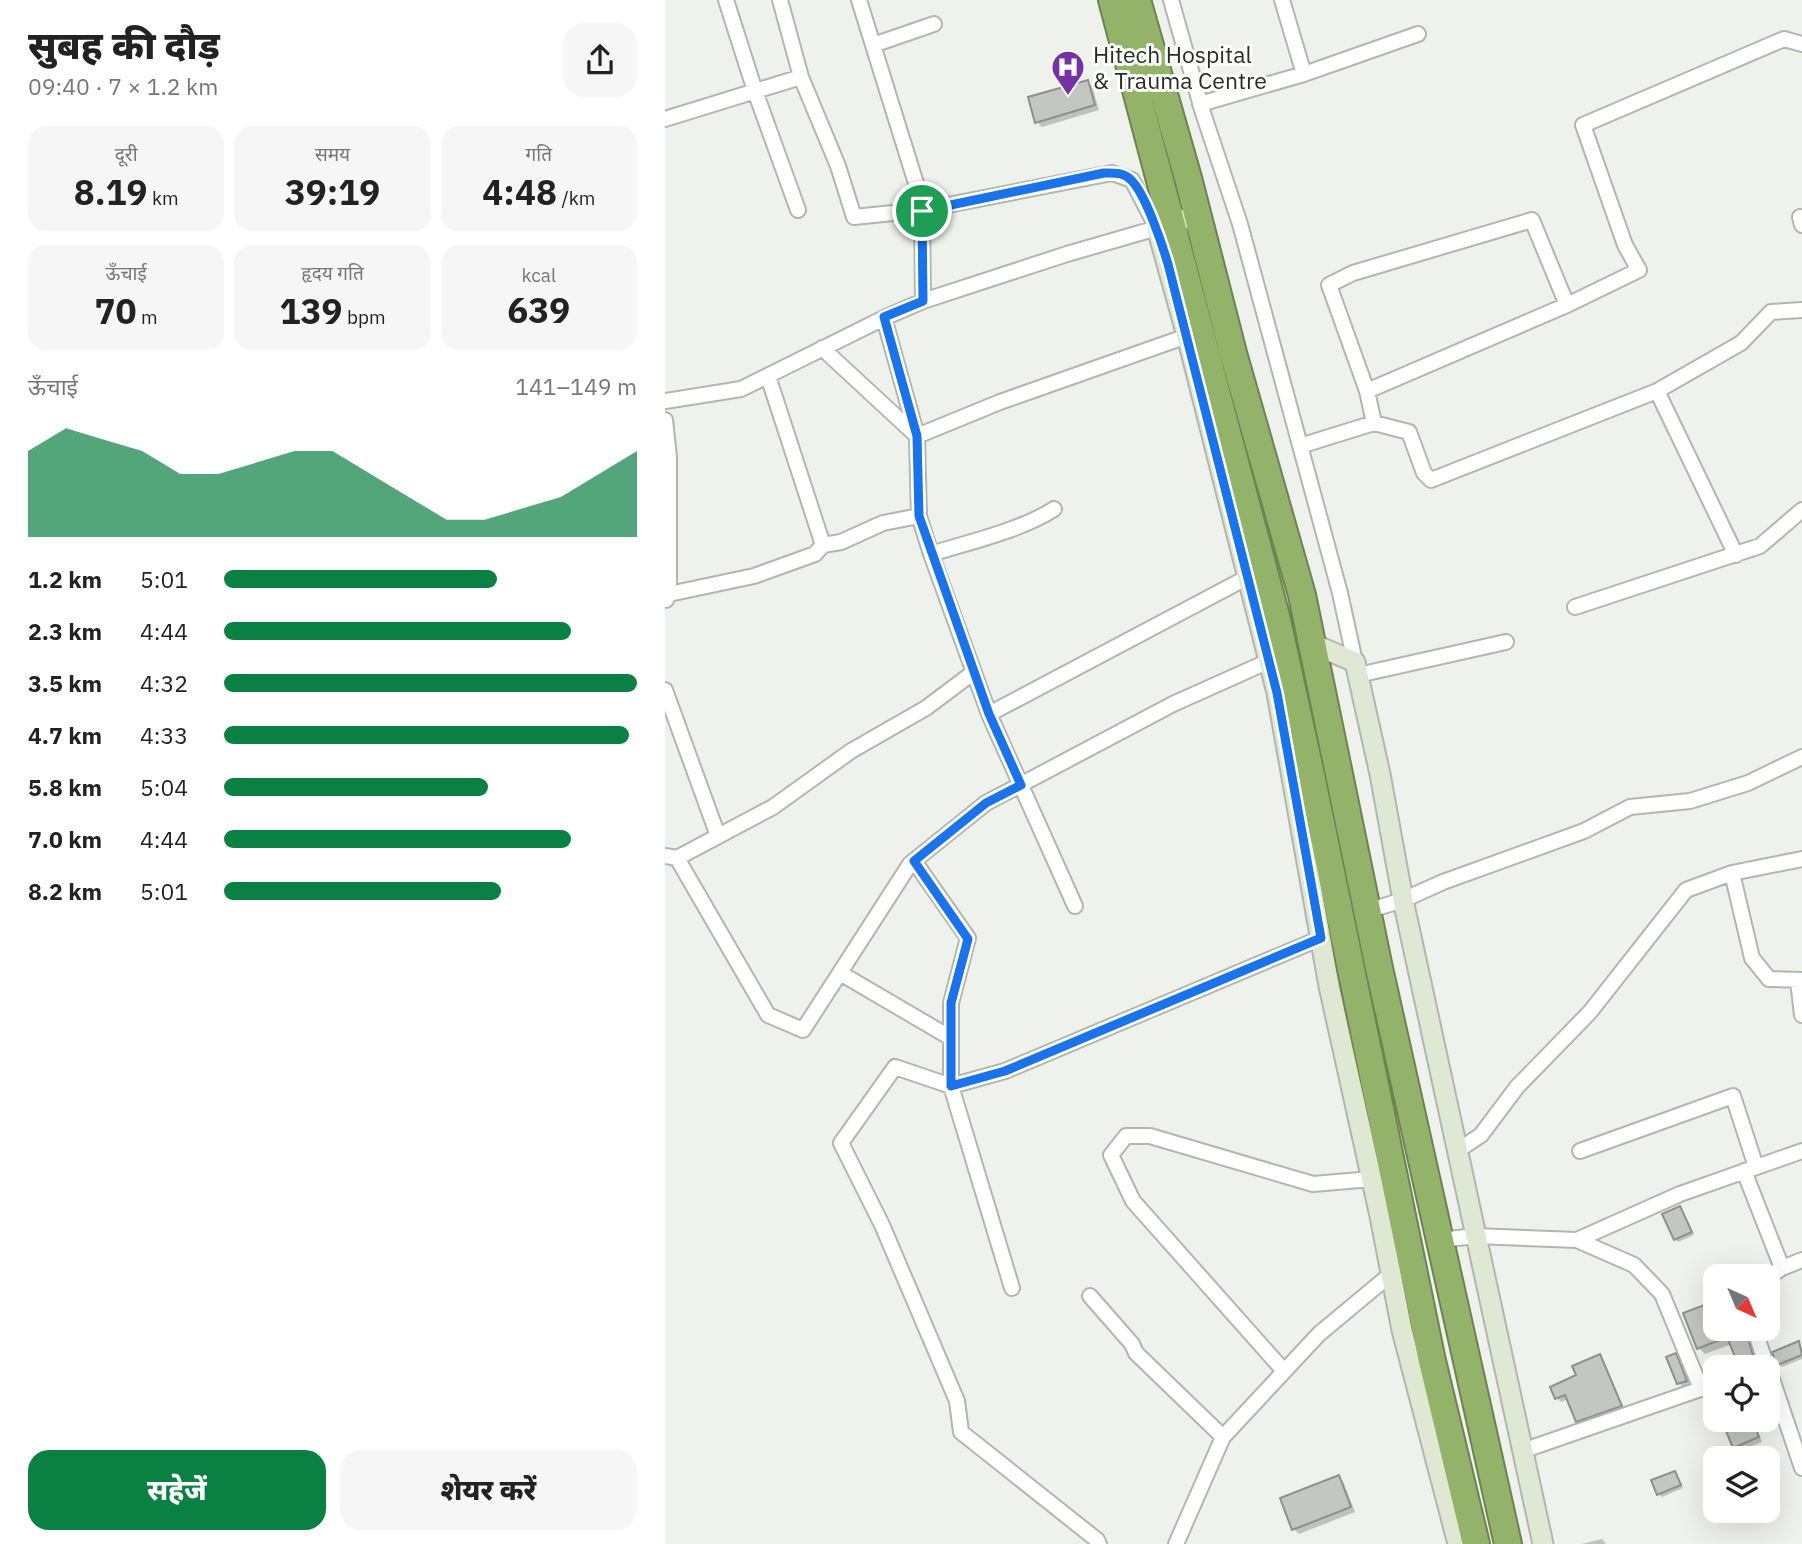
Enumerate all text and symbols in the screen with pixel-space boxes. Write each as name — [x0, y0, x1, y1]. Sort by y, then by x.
text: सुबह की दौड़ — [28, 20, 220, 69]
button: share — [563, 23, 637, 97]
place label: Hitech Hospital & Trauma Centre — [1093, 39, 1267, 95]
hospital icon: Hitech Hospital & Trauma Centre — [1049, 48, 1087, 97]
text: 09:40 · 7 × 1.2 km — [28, 71, 218, 101]
text: दूरी — [115, 142, 138, 166]
text: समय — [315, 142, 350, 166]
text: गति — [526, 142, 552, 166]
text: 8.19 — [74, 169, 148, 215]
text: 39:19 — [285, 169, 380, 215]
text: 4:48 — [482, 169, 557, 215]
pin — [892, 181, 952, 241]
text: km — [148, 186, 179, 210]
text: /km — [557, 186, 595, 210]
icon: arrive — [903, 192, 941, 230]
text: ऊँचाई — [106, 261, 147, 285]
text: हृदय गति — [301, 261, 364, 285]
text: kcal — [522, 263, 556, 287]
text: 639 — [507, 287, 570, 333]
text: 70 — [95, 288, 137, 334]
text: 139 — [279, 288, 342, 334]
text: m — [137, 305, 158, 329]
text: bpm — [342, 305, 386, 329]
text: ऊँचाई — [28, 371, 78, 401]
text: 141–149 m — [515, 371, 637, 401]
text: 1.2 km — [28, 564, 102, 594]
text: 5:01 — [140, 564, 188, 594]
text: 2.3 km — [28, 616, 102, 646]
text: 4:44 — [140, 616, 188, 646]
text: 3.5 km — [28, 668, 102, 698]
text: 4:32 — [140, 668, 188, 698]
text: 4.7 km — [28, 720, 102, 750]
text: 4:33 — [140, 720, 188, 750]
text: 5.8 km — [28, 772, 102, 802]
text: 5:04 — [140, 772, 188, 802]
text: 7.0 km — [28, 824, 102, 854]
text: 4:44 — [140, 824, 188, 854]
text: 8.2 km — [28, 876, 102, 906]
text: 5:01 — [140, 876, 188, 906]
north arrow — [1703, 1264, 1780, 1340]
map controls — [1703, 1264, 1780, 1523]
button: locate — [1703, 1355, 1780, 1432]
button: layers — [1703, 1446, 1780, 1523]
button: सहेजें — [28, 1450, 326, 1530]
button: शेयर करें — [340, 1450, 637, 1530]

